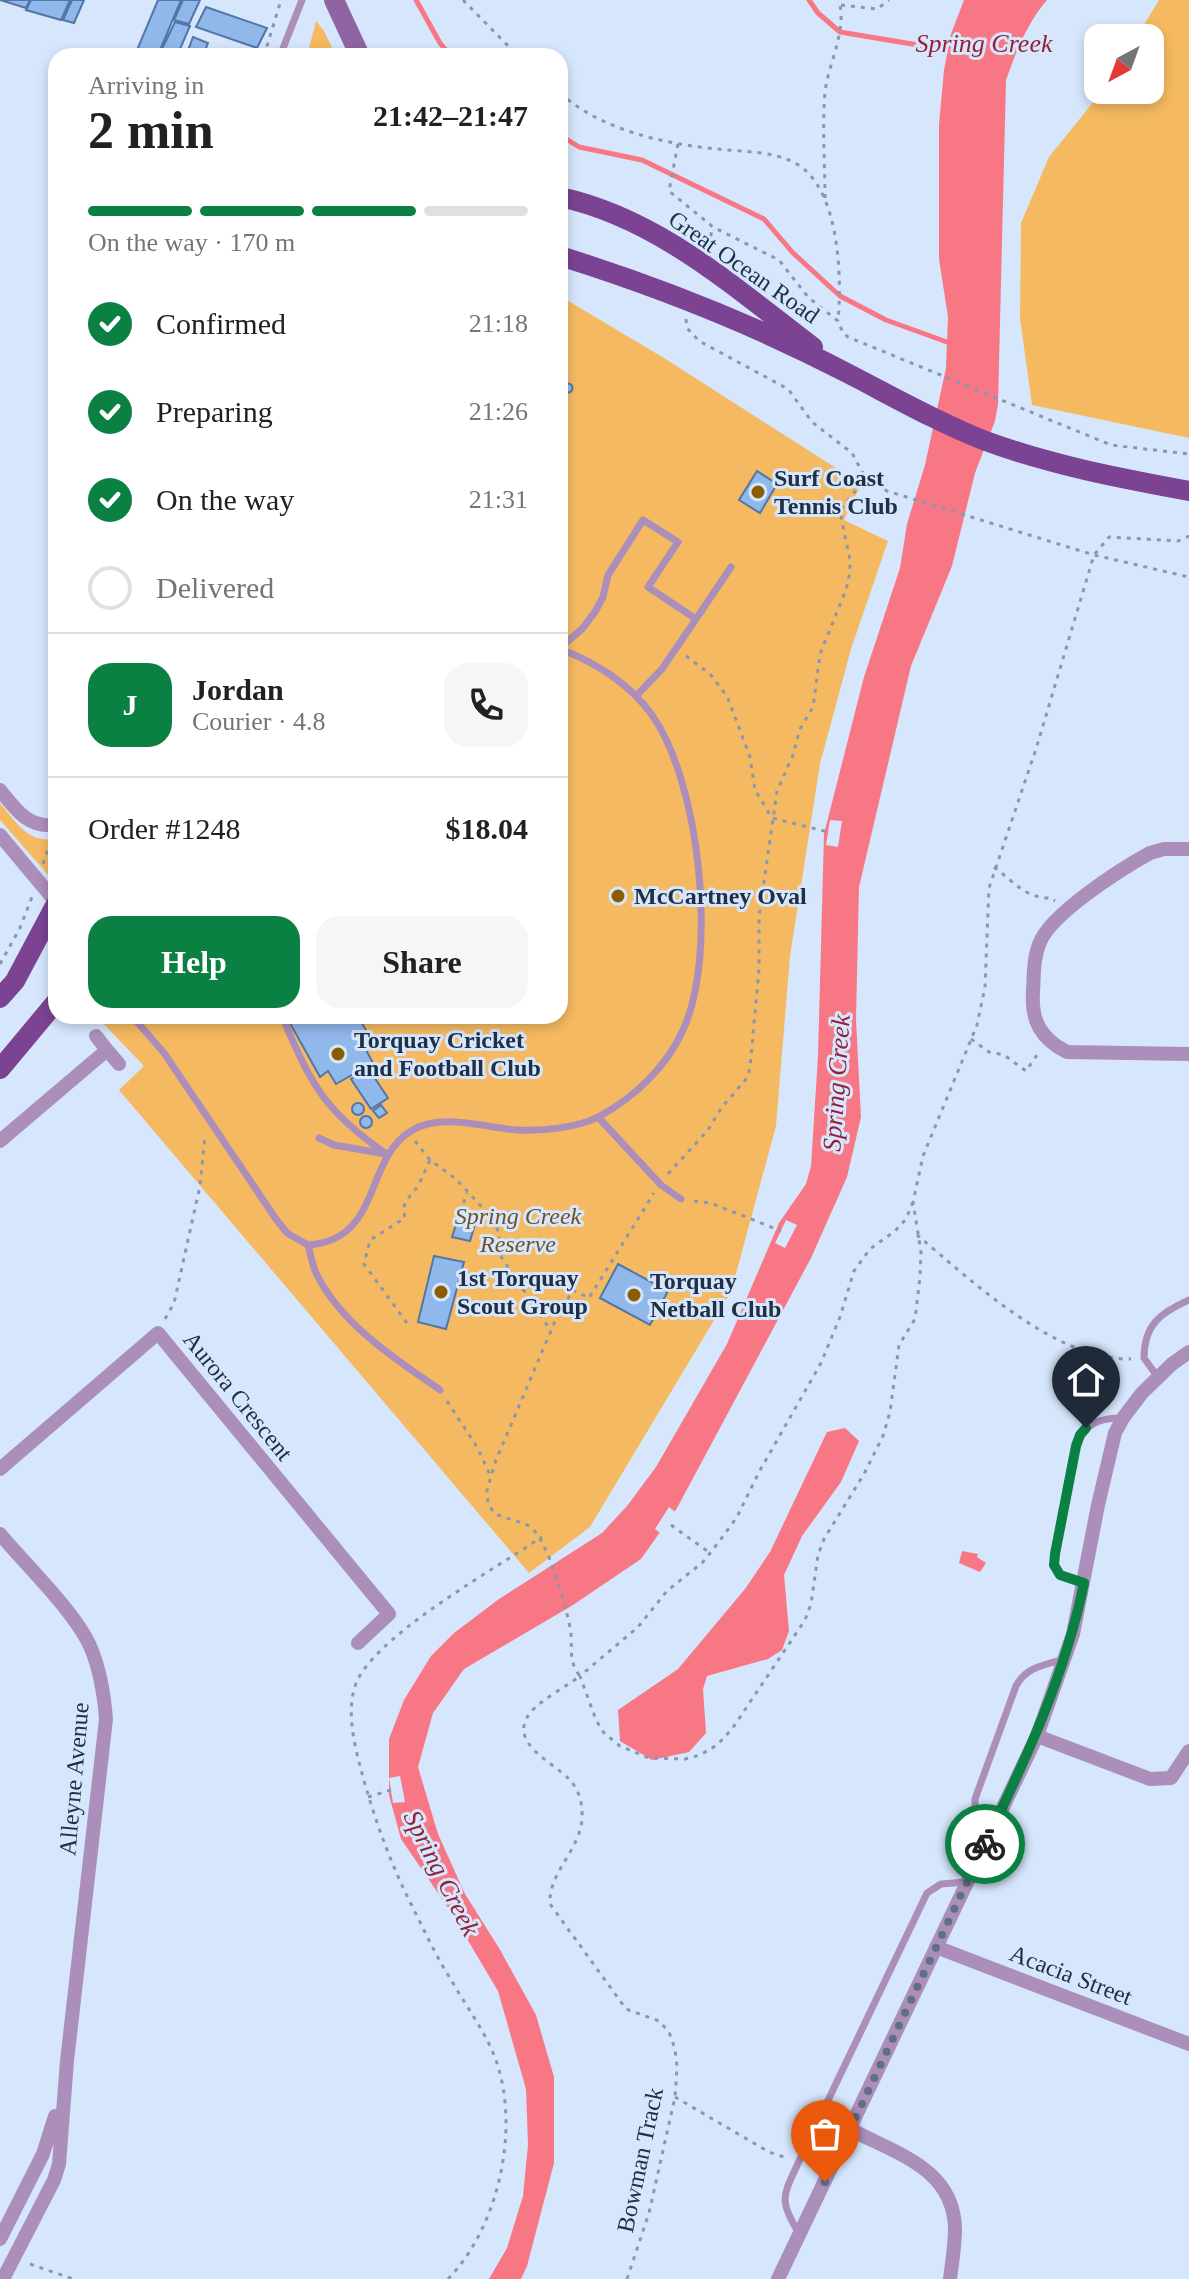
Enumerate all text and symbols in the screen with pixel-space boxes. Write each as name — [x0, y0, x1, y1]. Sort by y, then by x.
north arrow — [1084, 24, 1164, 104]
map controls — [1084, 24, 1164, 104]
water label: Spring Creek — [916, 29, 1053, 58]
text: Arriving in — [88, 71, 204, 100]
text: 21:42–21:47 — [373, 99, 528, 132]
text: 2 min — [88, 102, 214, 159]
street label: Great Ocean Road — [664, 206, 824, 328]
text: On the way · 170 m — [88, 228, 295, 257]
icon: check — [88, 302, 132, 346]
text: Confirmed — [156, 307, 286, 340]
text: 21:18 — [469, 309, 528, 338]
icon: check — [88, 390, 132, 434]
text: Preparing — [156, 395, 273, 428]
text: 21:26 — [469, 397, 528, 426]
place label: Surf Coast Tennis Club — [774, 465, 898, 519]
icon: check — [88, 478, 132, 522]
text: On the way — [156, 483, 294, 516]
marker: Surf Coast Tennis Club — [749, 483, 767, 501]
text: 21:31 — [469, 485, 528, 514]
text: Delivered — [156, 571, 274, 604]
button: phone — [444, 663, 528, 747]
text: Jordan — [192, 673, 284, 706]
text: J — [123, 688, 138, 721]
text: Courier · 4.8 — [192, 707, 326, 736]
text: Order #1248 — [88, 812, 240, 845]
text: $18.04 — [446, 812, 528, 845]
place label: McCartney Oval — [634, 883, 807, 909]
marker: McCartney Oval — [609, 887, 627, 905]
button: Help — [88, 916, 300, 1008]
button: Share — [316, 916, 528, 1008]
water label: Spring Creek — [817, 1013, 856, 1152]
place label: Torquay Cricket and Football Club — [354, 1027, 541, 1081]
marker: Torquay Cricket and Football Club — [329, 1045, 347, 1063]
park label: Spring Creek Reserve — [455, 1203, 582, 1257]
place label: 1st Torquay Scout Group — [457, 1265, 588, 1319]
place label: Torquay Netball Club — [650, 1268, 781, 1322]
marker: 1st Torquay Scout Group — [432, 1283, 450, 1301]
marker: Torquay Netball Club — [625, 1286, 643, 1304]
street label: Aurora Crescent — [178, 1326, 298, 1466]
pin — [1052, 1346, 1120, 1428]
icon: home — [1064, 1358, 1108, 1402]
street label: Alleyne Avenue — [54, 1701, 94, 1857]
courier — [945, 1804, 1025, 1884]
water label: Spring Creek — [398, 1806, 486, 1941]
icon: bike — [963, 1822, 1007, 1866]
street label: Acacia Street — [1006, 1940, 1136, 2010]
street label: Bowman Track — [612, 2085, 668, 2235]
pin — [791, 2100, 859, 2182]
icon: bag — [803, 2112, 847, 2156]

